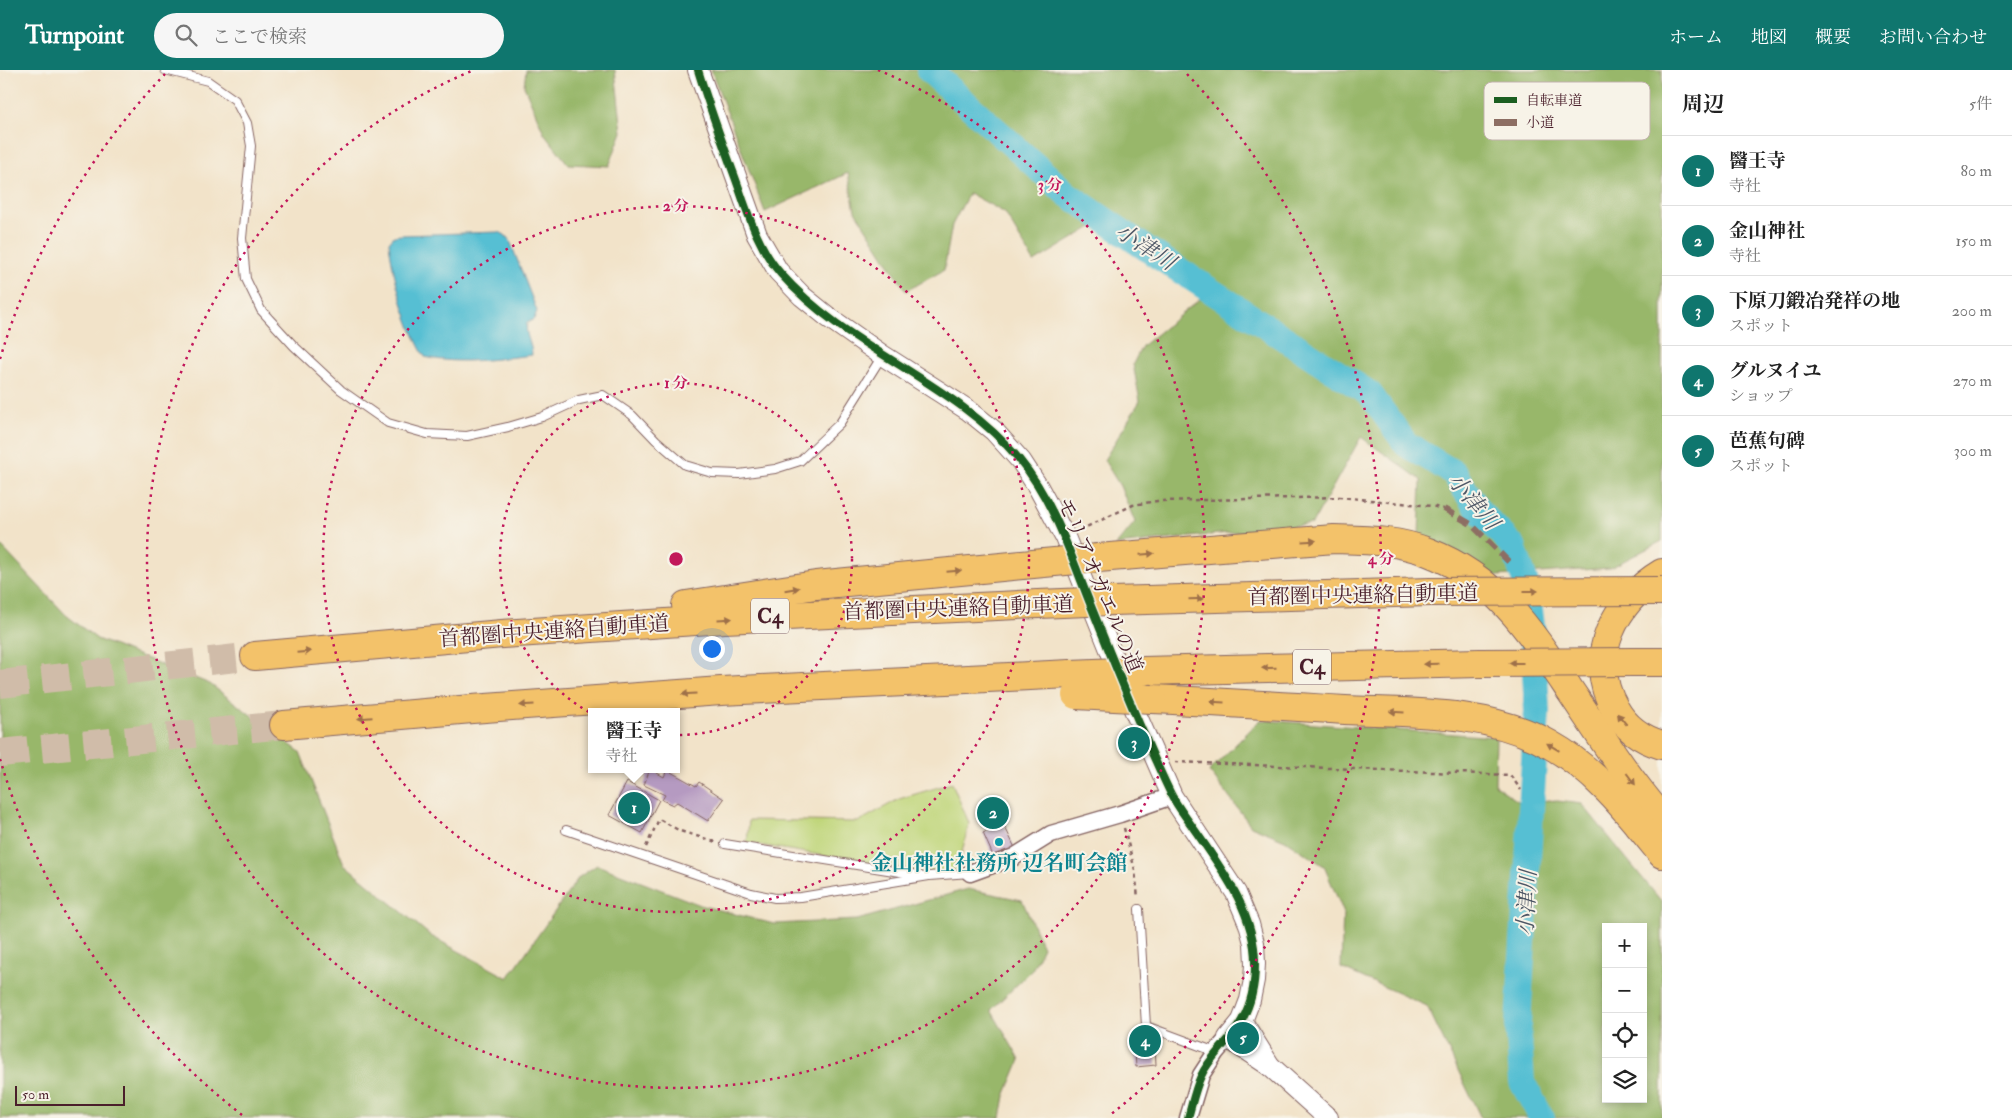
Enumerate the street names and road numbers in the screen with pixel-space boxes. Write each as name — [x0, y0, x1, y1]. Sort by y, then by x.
street label: モリアオガエルの道 — [1050, 493, 1149, 677]
street label: 首都圏中央連絡自動車道 — [1247, 580, 1479, 611]
street label: 首都圏中央連絡自動車道 — [842, 591, 1074, 626]
road number: C4 — [751, 598, 789, 634]
street label: 首都圏中央連絡自動車道 — [438, 610, 670, 653]
road number: C4 — [1293, 650, 1331, 684]

